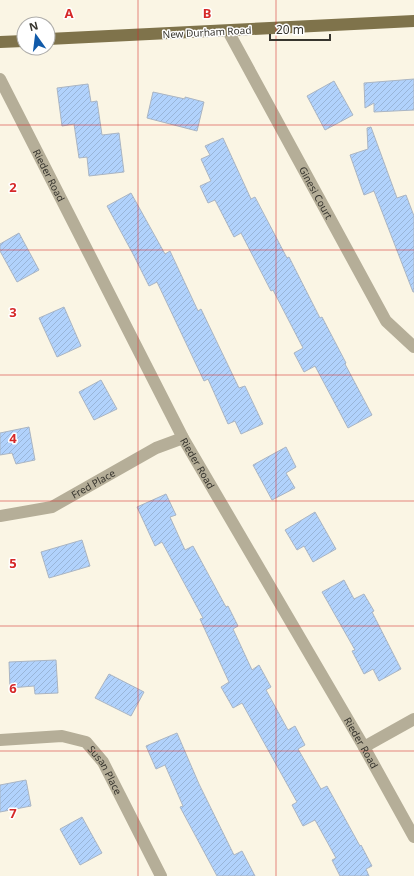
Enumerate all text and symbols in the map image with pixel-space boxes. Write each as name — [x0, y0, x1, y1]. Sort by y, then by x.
text: A — [65, 4, 74, 22]
text: B — [203, 4, 211, 22]
north arrow — [16, 16, 56, 56]
scale bar — [270, 16, 330, 42]
text: N — [27, 17, 40, 34]
text: 20 m — [276, 21, 304, 38]
street label: New Durham Road — [162, 23, 252, 41]
street label: Rieder Road — [30, 147, 68, 204]
street label: Ginesi Court — [296, 164, 336, 222]
text: 2 — [9, 178, 17, 196]
text: 3 — [9, 303, 17, 321]
text: 4 — [9, 429, 17, 447]
street label: Rieder Road — [177, 435, 218, 491]
street label: Fred Place — [69, 466, 118, 502]
text: 5 — [9, 554, 17, 572]
text: 6 — [9, 679, 17, 697]
street label: Rieder Road — [341, 714, 382, 771]
street label: Susan Place — [85, 742, 126, 797]
text: 7 — [9, 804, 17, 822]

